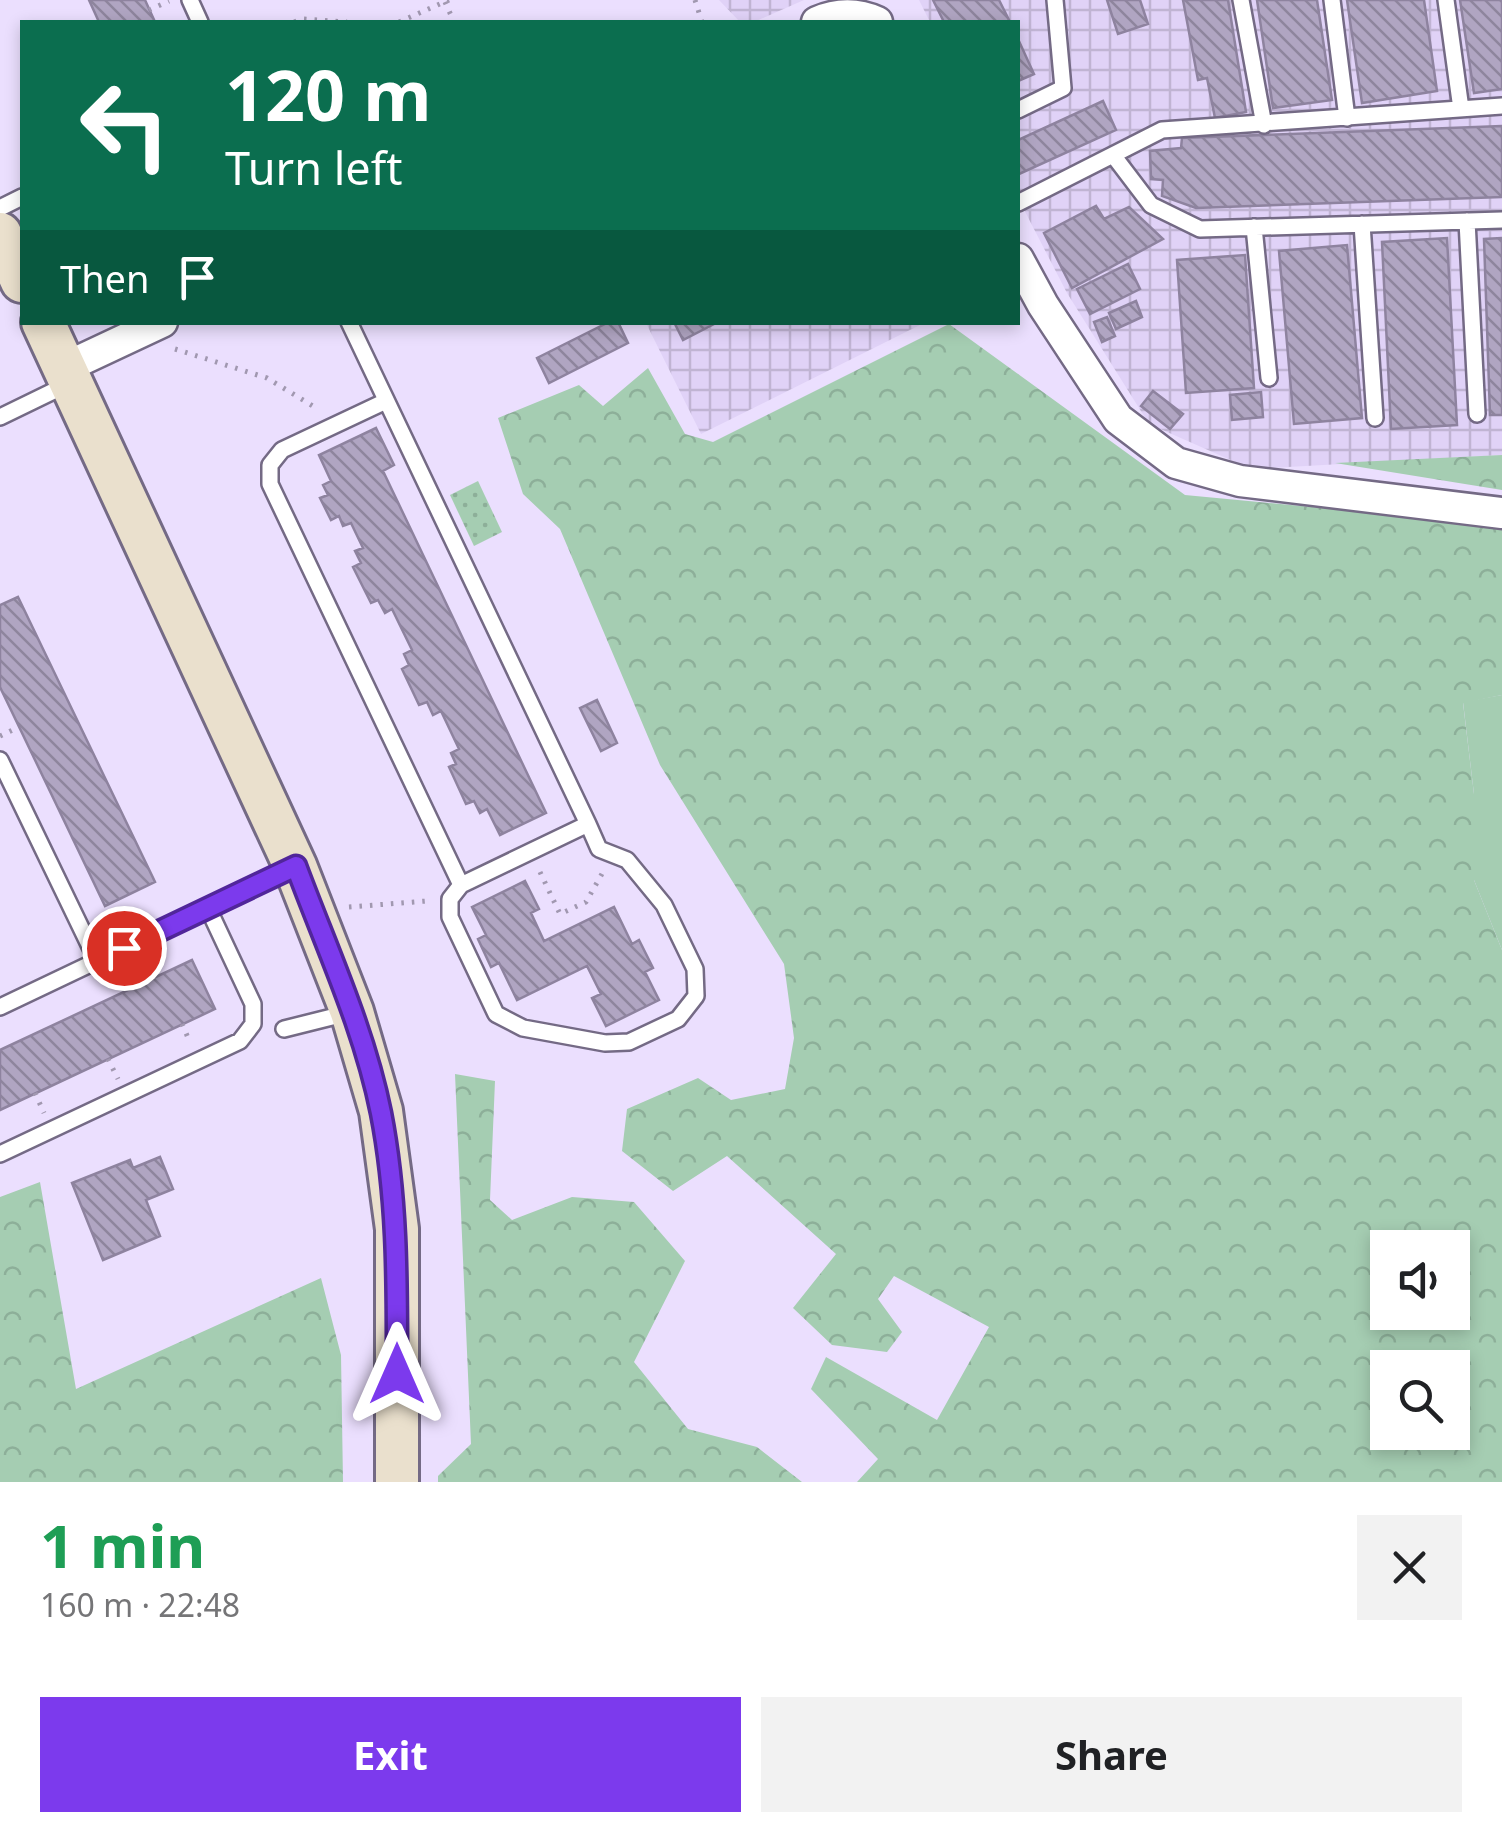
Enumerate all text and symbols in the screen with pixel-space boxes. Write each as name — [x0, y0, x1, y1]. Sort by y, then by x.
text: 120 m — [225, 46, 432, 142]
icon: left — [60, 60, 190, 190]
text: Turn left — [225, 137, 402, 198]
icon: arrive — [170, 250, 225, 305]
text: Then — [60, 252, 150, 304]
pin — [82, 906, 167, 991]
icon: arrive — [97, 921, 152, 976]
map controls — [1370, 1230, 1470, 1450]
button: sound — [1370, 1230, 1470, 1330]
position arrow — [345, 1322, 449, 1426]
button: search — [1370, 1350, 1470, 1450]
text: 1 min — [40, 1504, 205, 1586]
button: close — [1357, 1515, 1462, 1620]
text: 160 m · 22:48 — [40, 1583, 240, 1626]
button: Exit — [40, 1697, 741, 1812]
button: Share — [761, 1697, 1462, 1812]

